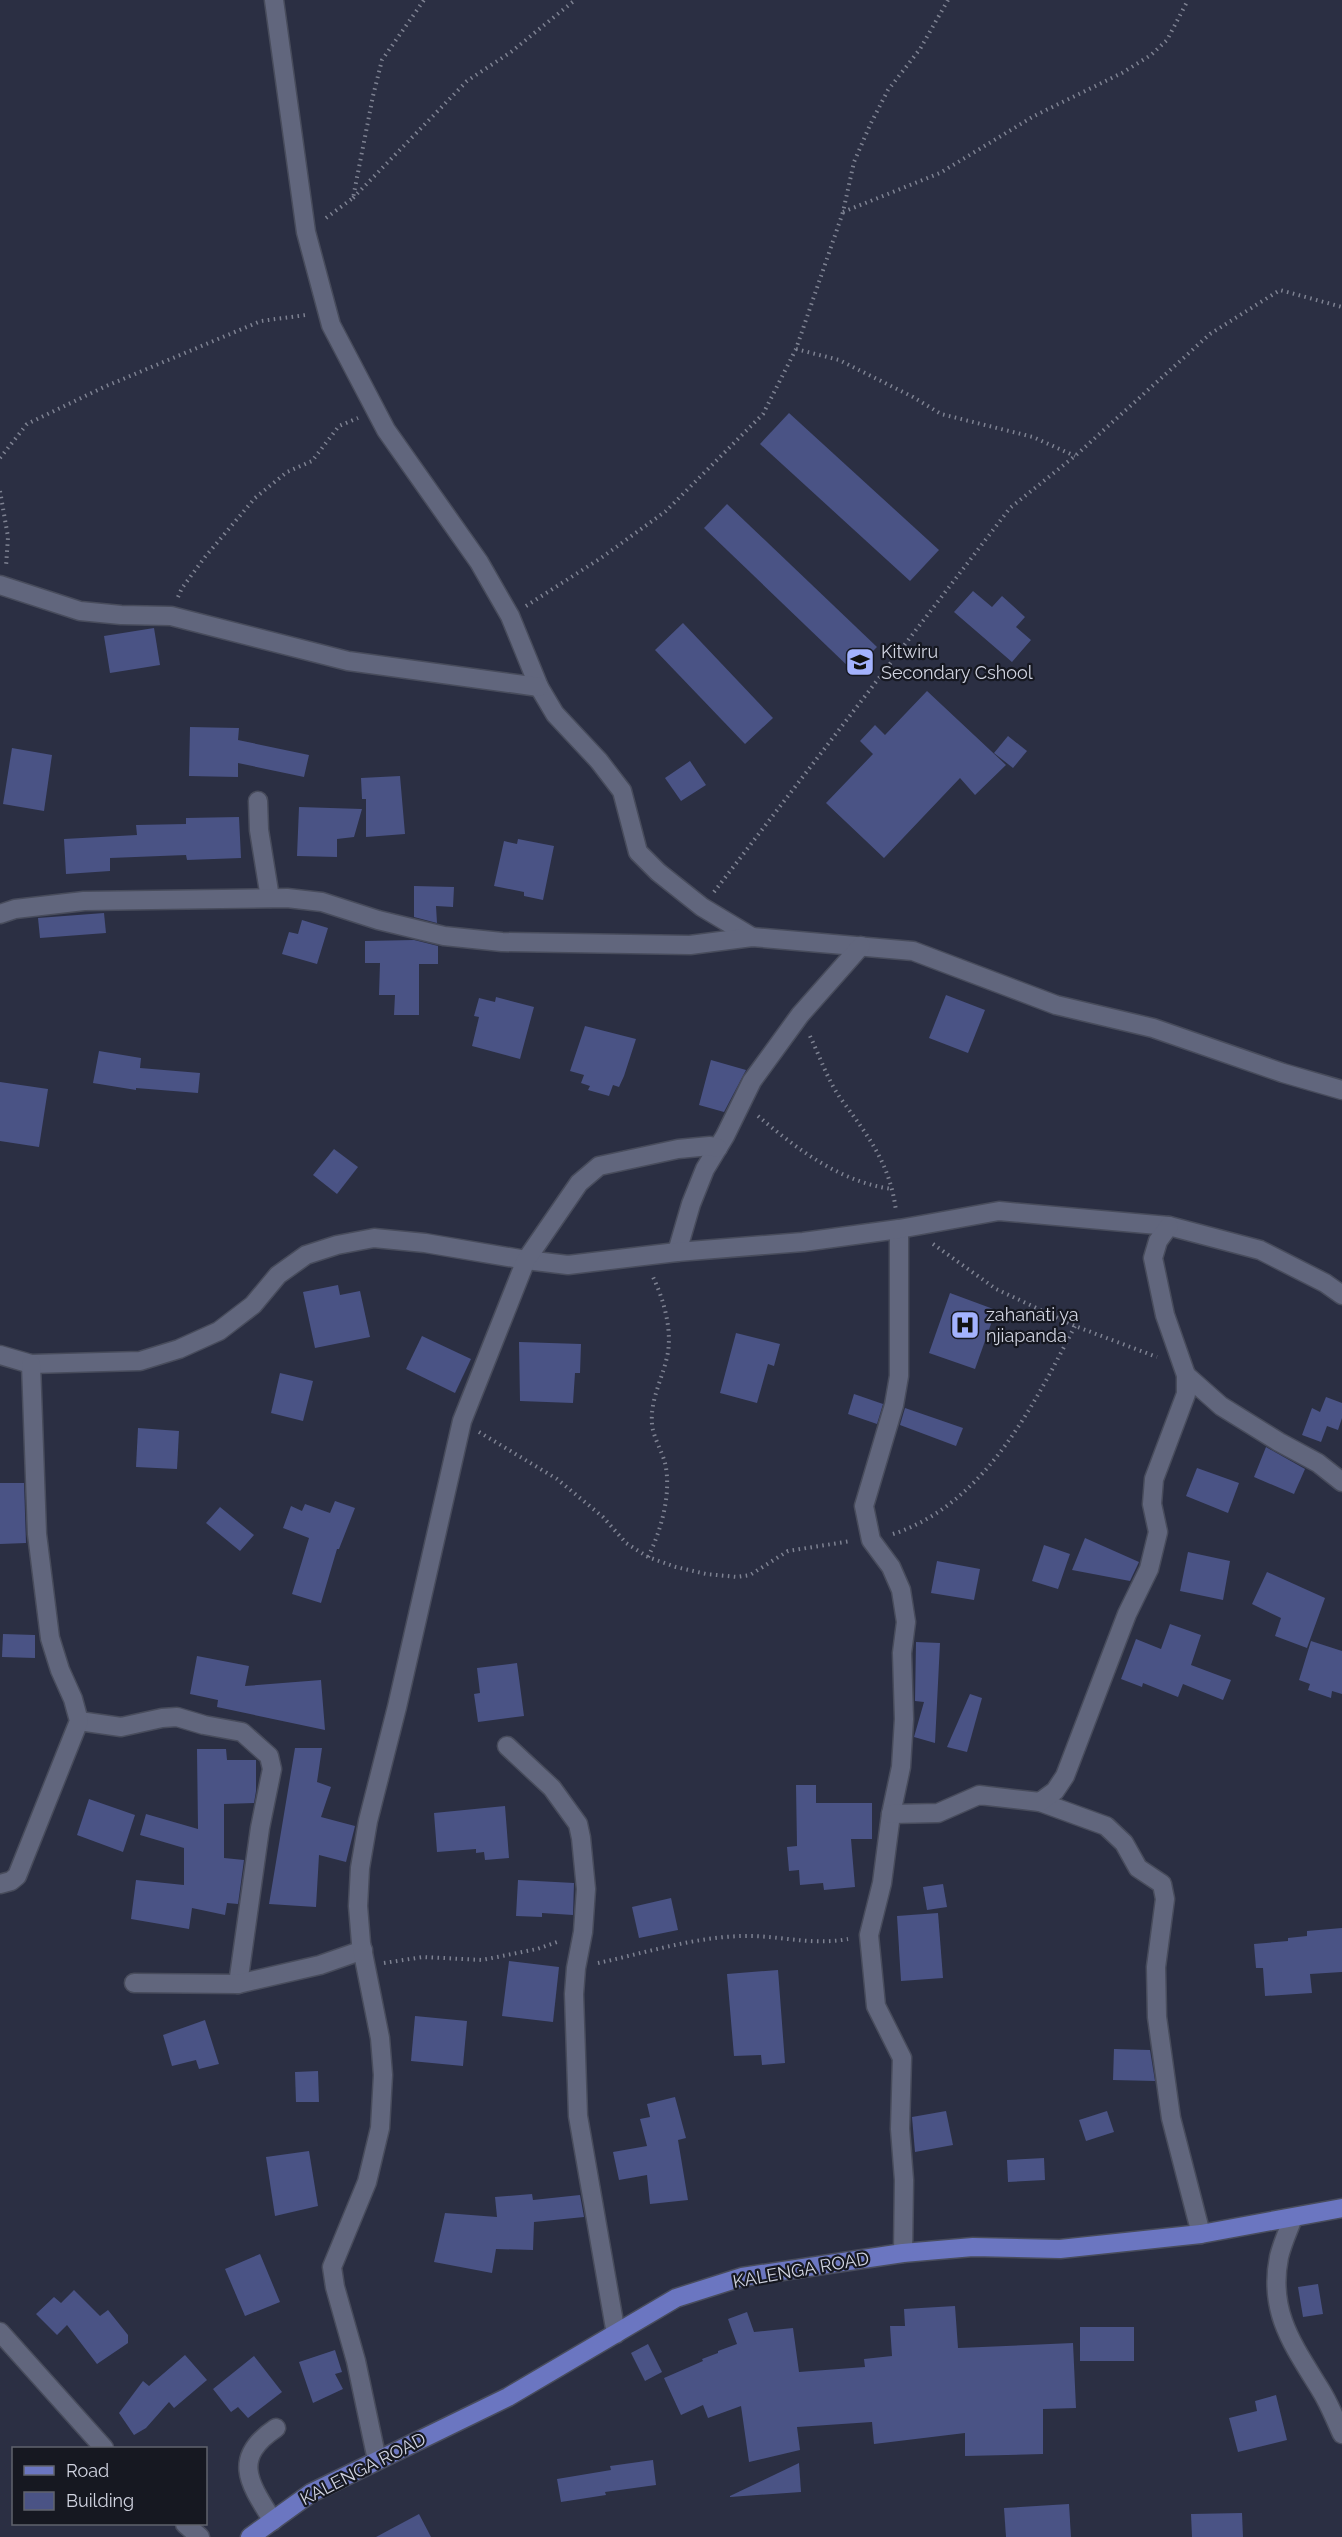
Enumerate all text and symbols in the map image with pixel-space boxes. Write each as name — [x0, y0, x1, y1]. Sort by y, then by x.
place label: Kitwiru Secondary Cshool — [881, 641, 1033, 683]
school or university icon: Kitwiru Secondary Cshool — [844, 646, 876, 678]
place label: zahanati ya njiapanda — [986, 1304, 1079, 1346]
hospital icon: zahanati ya njiapanda — [949, 1309, 981, 1341]
street label: KALENGA ROAD — [731, 2247, 871, 2292]
street label: KALENGA ROAD — [297, 2428, 429, 2509]
legend — [12, 2447, 207, 2525]
text: Road — [66, 2460, 109, 2481]
text: Building — [66, 2490, 134, 2511]

